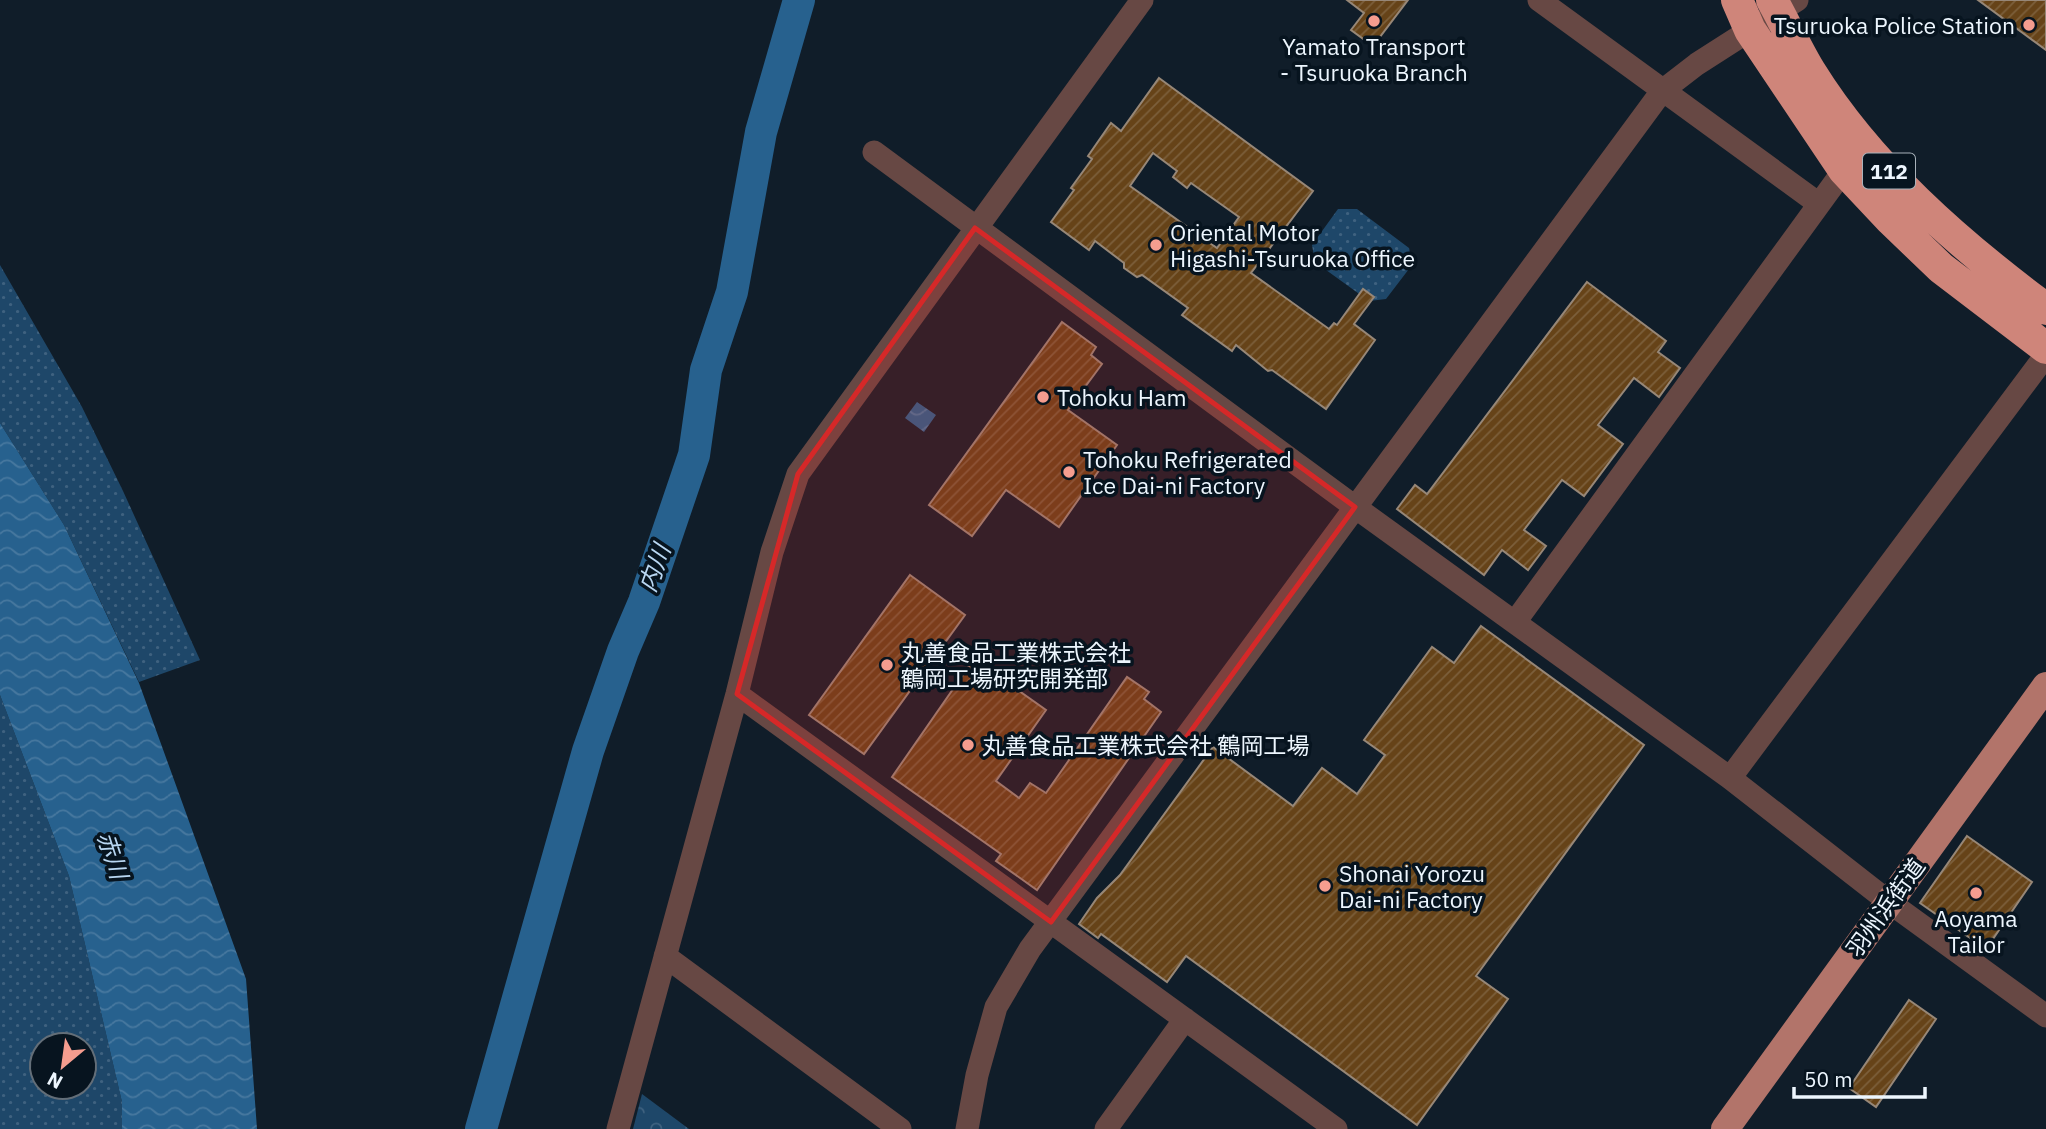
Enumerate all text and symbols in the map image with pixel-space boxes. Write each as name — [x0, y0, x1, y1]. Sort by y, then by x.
place label: Tsuruoka Police Station — [1774, 10, 2015, 40]
marker: Yamato Transport - Tsuruoka Branch — [1366, 13, 1382, 29]
marker: Tsuruoka Police Station — [2021, 17, 2037, 33]
place label: Yamato Transport - Tsuruoka Branch — [1280, 31, 1468, 87]
road number: 112 — [1863, 154, 1915, 188]
place label: Oriental Motor Higashi-Tsuruoka Office — [1170, 217, 1415, 273]
marker: Oriental Motor Higashi-Tsuruoka Office — [1148, 237, 1164, 253]
place label: Tohoku Ham — [1057, 382, 1187, 412]
marker: Tohoku Ham — [1035, 389, 1051, 405]
place label: Tohoku Refrigerated Ice Dai-ni Factory — [1083, 444, 1292, 500]
marker: Tohoku Refrigerated Ice Dai-ni Factory — [1061, 464, 1077, 480]
water label: 内川 — [631, 537, 678, 596]
place label: 丸善食品工業株式会社 鶴岡工場研究開発部 — [901, 637, 1131, 693]
marker: 丸善食品工業株式会社 鶴岡工場研究開発部 — [879, 657, 895, 673]
place label: 丸善食品工業株式会社 鶴岡工場 — [982, 730, 1309, 760]
marker: 丸善食品工業株式会社 鶴岡工場 — [960, 737, 976, 753]
water label: 赤川 — [90, 827, 137, 886]
street label: 羽州浜街道 — [1839, 852, 1931, 962]
place label: Shonai Yorozu Dai-ni Factory — [1339, 858, 1485, 914]
marker: Shonai Yorozu Dai-ni Factory — [1317, 878, 1333, 894]
marker: Aoyama Tailor — [1968, 885, 1984, 901]
place label: Aoyama Tailor — [1934, 903, 2018, 959]
north arrow — [28, 1031, 98, 1101]
scale bar — [1794, 1056, 1925, 1100]
text: 50 m — [1804, 1065, 1853, 1093]
text: N — [43, 1067, 67, 1095]

